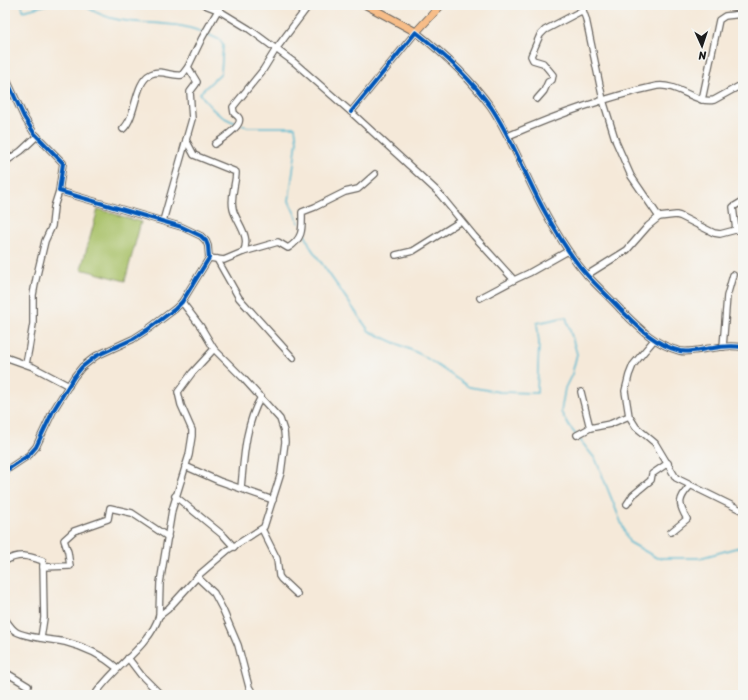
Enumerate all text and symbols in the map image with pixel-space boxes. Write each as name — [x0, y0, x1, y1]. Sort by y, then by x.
north arrow — [682, 26, 722, 66]
text: N — [698, 46, 708, 65]

